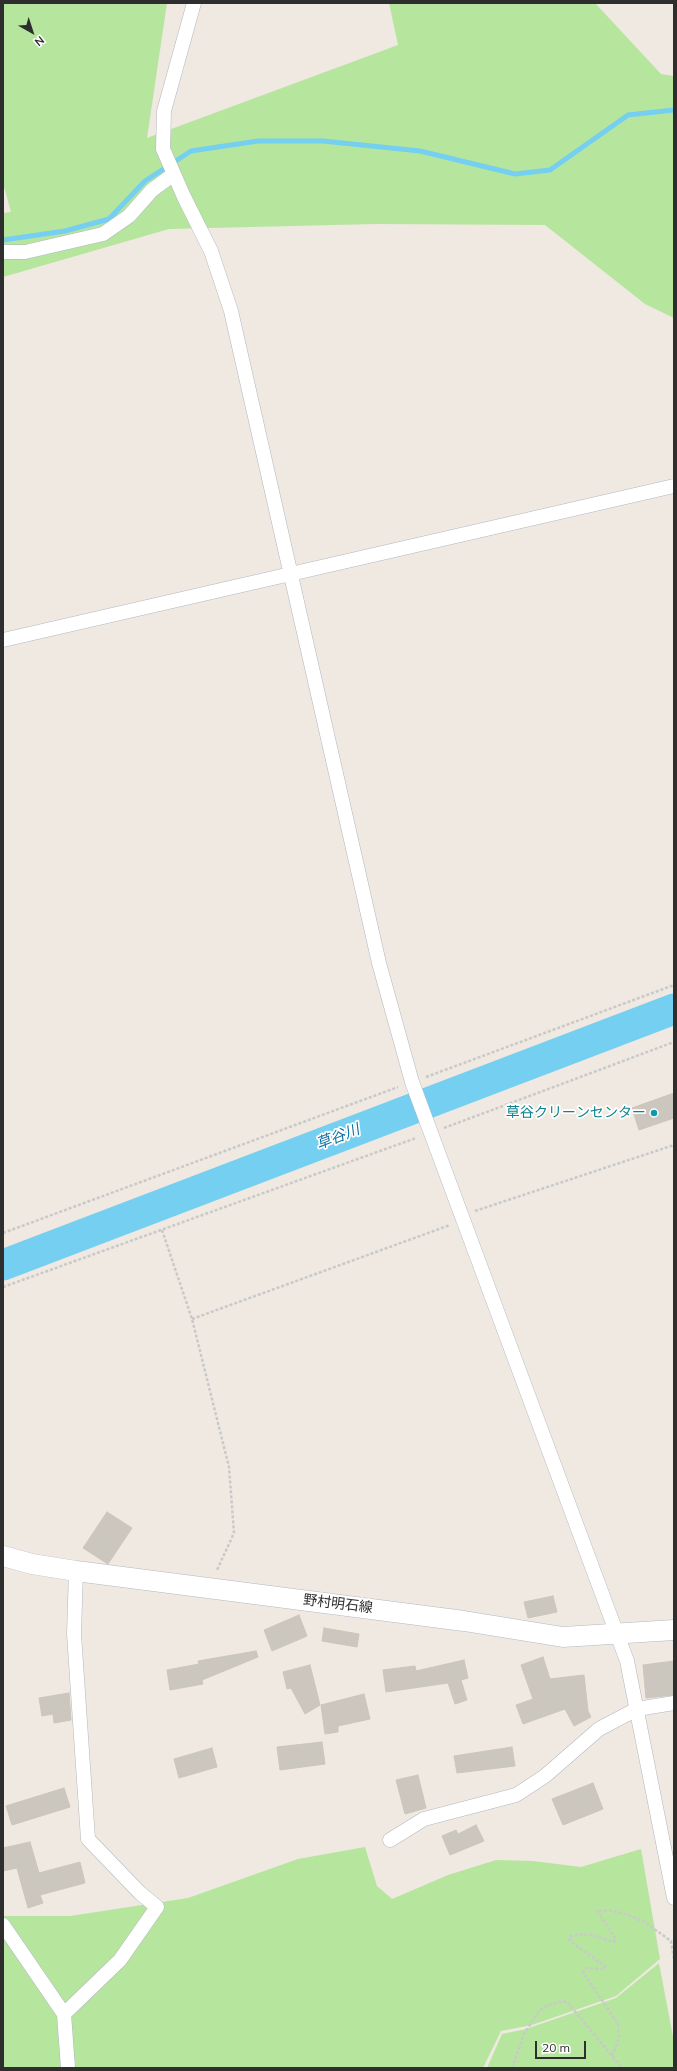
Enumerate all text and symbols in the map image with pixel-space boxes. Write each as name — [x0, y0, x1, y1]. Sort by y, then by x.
north arrow — [12, 12, 52, 52]
text: N — [32, 33, 47, 49]
place label: 草谷クリーンセンター — [506, 1105, 646, 1121]
marker: 草谷クリーンセンター — [649, 1108, 659, 1118]
water label: 草谷川 — [314, 1121, 362, 1153]
street label: 野村明石線 — [302, 1591, 374, 1617]
scale bar — [537, 2033, 588, 2059]
text: 20 m — [542, 2040, 570, 2055]

